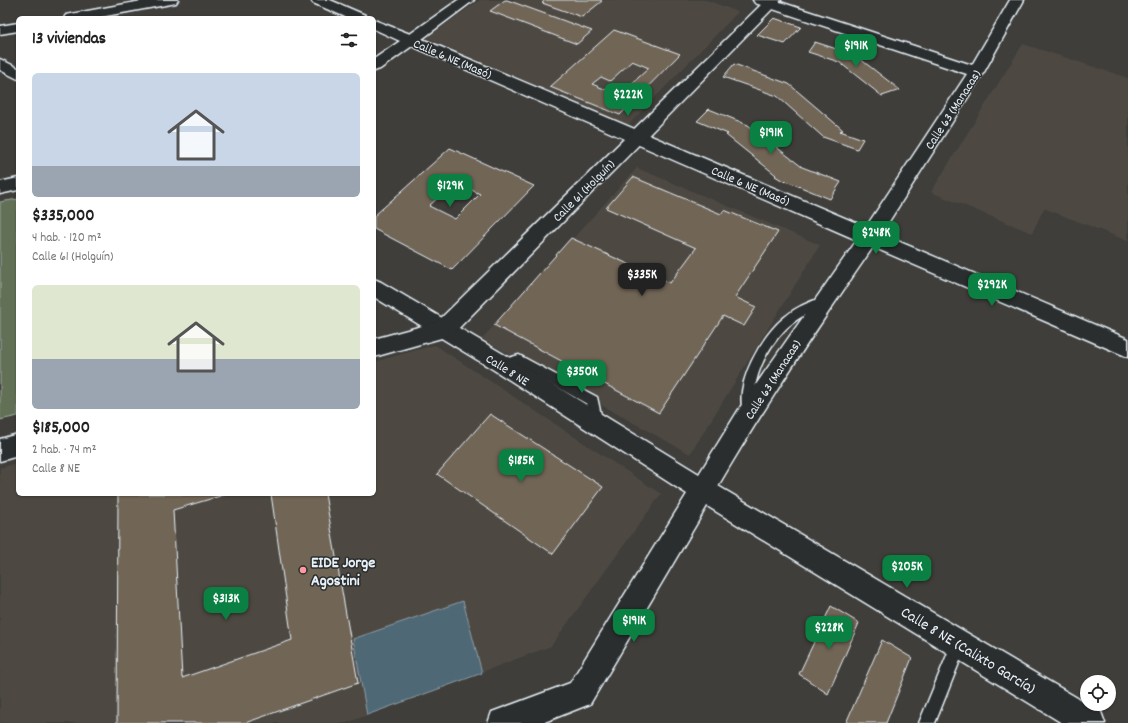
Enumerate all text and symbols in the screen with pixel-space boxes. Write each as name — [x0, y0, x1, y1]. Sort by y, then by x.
text: 13 viviendas — [32, 28, 106, 52]
icon: filters — [338, 29, 360, 51]
pin: $191K — [828, 34, 884, 68]
street label: Calle 6 NE (Masó) — [410, 35, 494, 85]
text: $191K — [844, 37, 868, 56]
street label: Calle 63 (Manacas) — [921, 67, 987, 154]
pin: $222K — [600, 83, 656, 117]
text: $222K — [613, 86, 643, 105]
icon: home — [160, 99, 232, 171]
pin: $191K — [743, 121, 799, 155]
text: $191K — [759, 124, 783, 143]
street label: Calle 61 (Holguín) — [549, 156, 620, 227]
street label: Calle 6 NE (Masó) — [708, 162, 792, 212]
pin: $129K — [422, 174, 478, 208]
text: $129K — [436, 177, 464, 196]
text: $335,000 — [32, 205, 95, 229]
pin: $248K — [848, 221, 904, 255]
text: $248K — [862, 224, 890, 243]
text: 4 hab. · 120 m² — [32, 229, 101, 248]
text: Calle 61 (Holguín) — [32, 248, 113, 267]
pin: $335K — [614, 263, 670, 297]
text: $335K — [627, 266, 657, 285]
pin: $292K — [964, 273, 1020, 307]
text: $292K — [977, 276, 1007, 295]
icon: home — [160, 311, 232, 383]
street label: Calle 63 (Manacas) — [741, 337, 807, 424]
street label: Calle 8 NE — [481, 350, 532, 392]
pin: $350K — [554, 360, 610, 394]
text: $350K — [566, 363, 598, 382]
text: $185,000 — [32, 417, 90, 441]
text: 2 hab. · 74 m² — [32, 441, 96, 460]
pin: $185K — [493, 449, 549, 483]
text: $185K — [508, 452, 534, 471]
text: Calle 8 NE — [32, 460, 80, 479]
place label: EIDE Jorge Agostini — [311, 552, 375, 593]
pin: $205K — [879, 555, 935, 589]
text: $205K — [891, 558, 923, 577]
marker: EIDE Jorge Agostini — [298, 565, 308, 575]
pin: $313K — [198, 587, 254, 621]
text: $313K — [213, 590, 240, 609]
street label: Calle 8 NE (Calixto García) — [896, 602, 1040, 701]
pin: $191K — [606, 609, 662, 643]
text: $191K — [622, 612, 646, 631]
pin: $228K — [801, 616, 857, 650]
text: $228K — [814, 619, 844, 638]
map controls — [1080, 675, 1116, 711]
button: locate — [1080, 675, 1116, 711]

